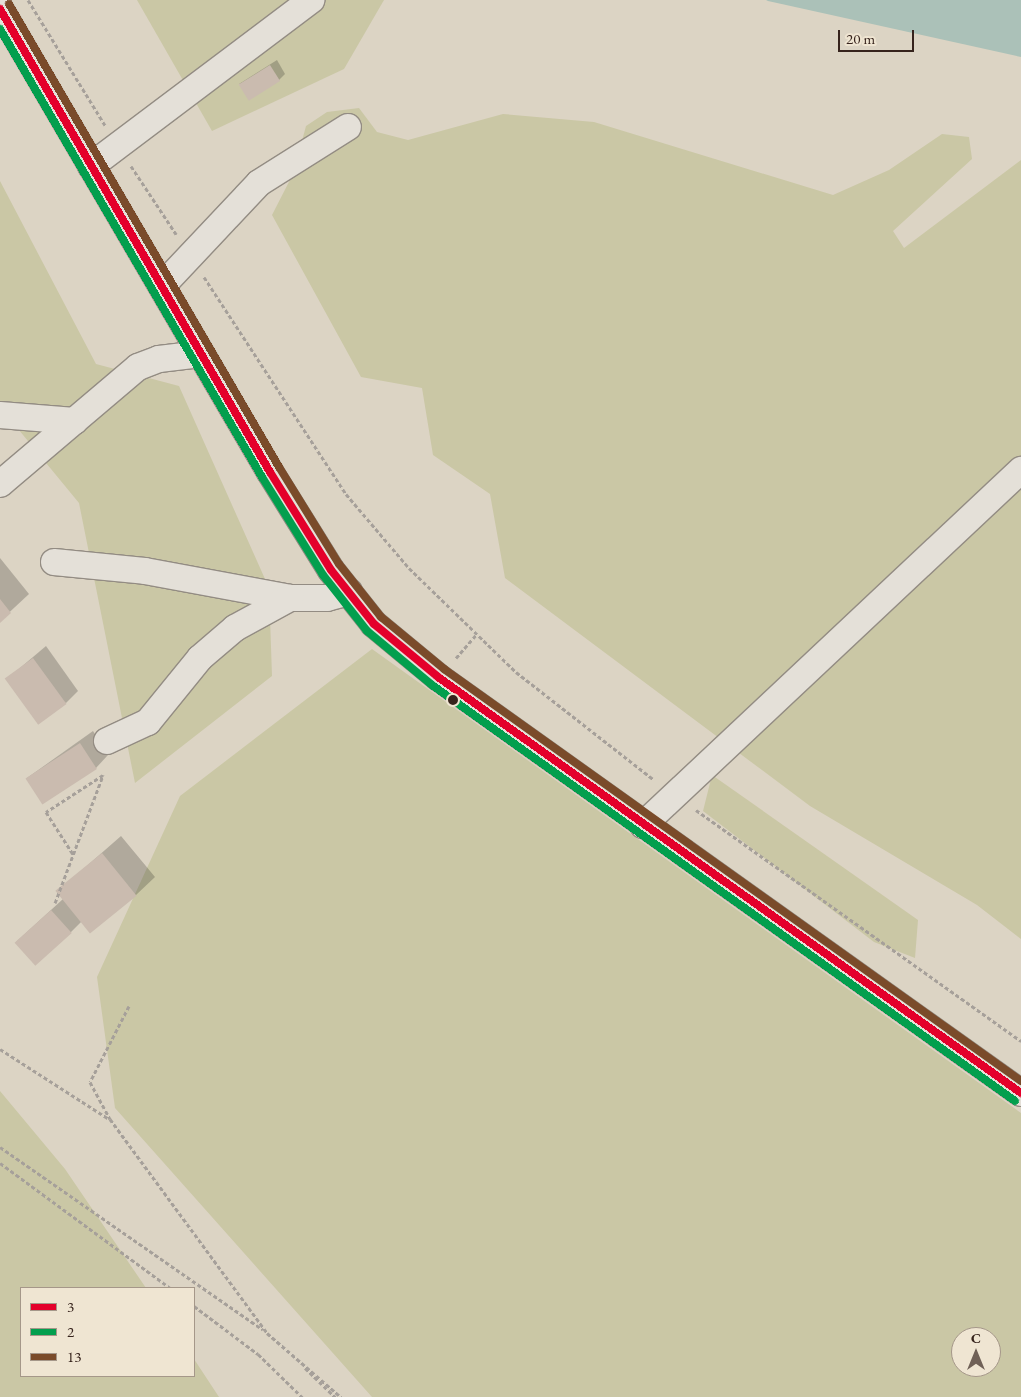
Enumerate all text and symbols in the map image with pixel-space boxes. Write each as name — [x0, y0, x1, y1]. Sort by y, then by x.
scale bar — [841, 20, 917, 52]
text: 20 m — [846, 29, 875, 48]
unlabelled marker — [448, 695, 458, 705]
legend — [20, 1287, 195, 1377]
text: 3 — [67, 1297, 74, 1316]
text: 2 — [67, 1322, 74, 1341]
north arrow — [951, 1327, 1001, 1377]
text: С — [971, 1329, 981, 1347]
text: 13 — [67, 1347, 81, 1366]

